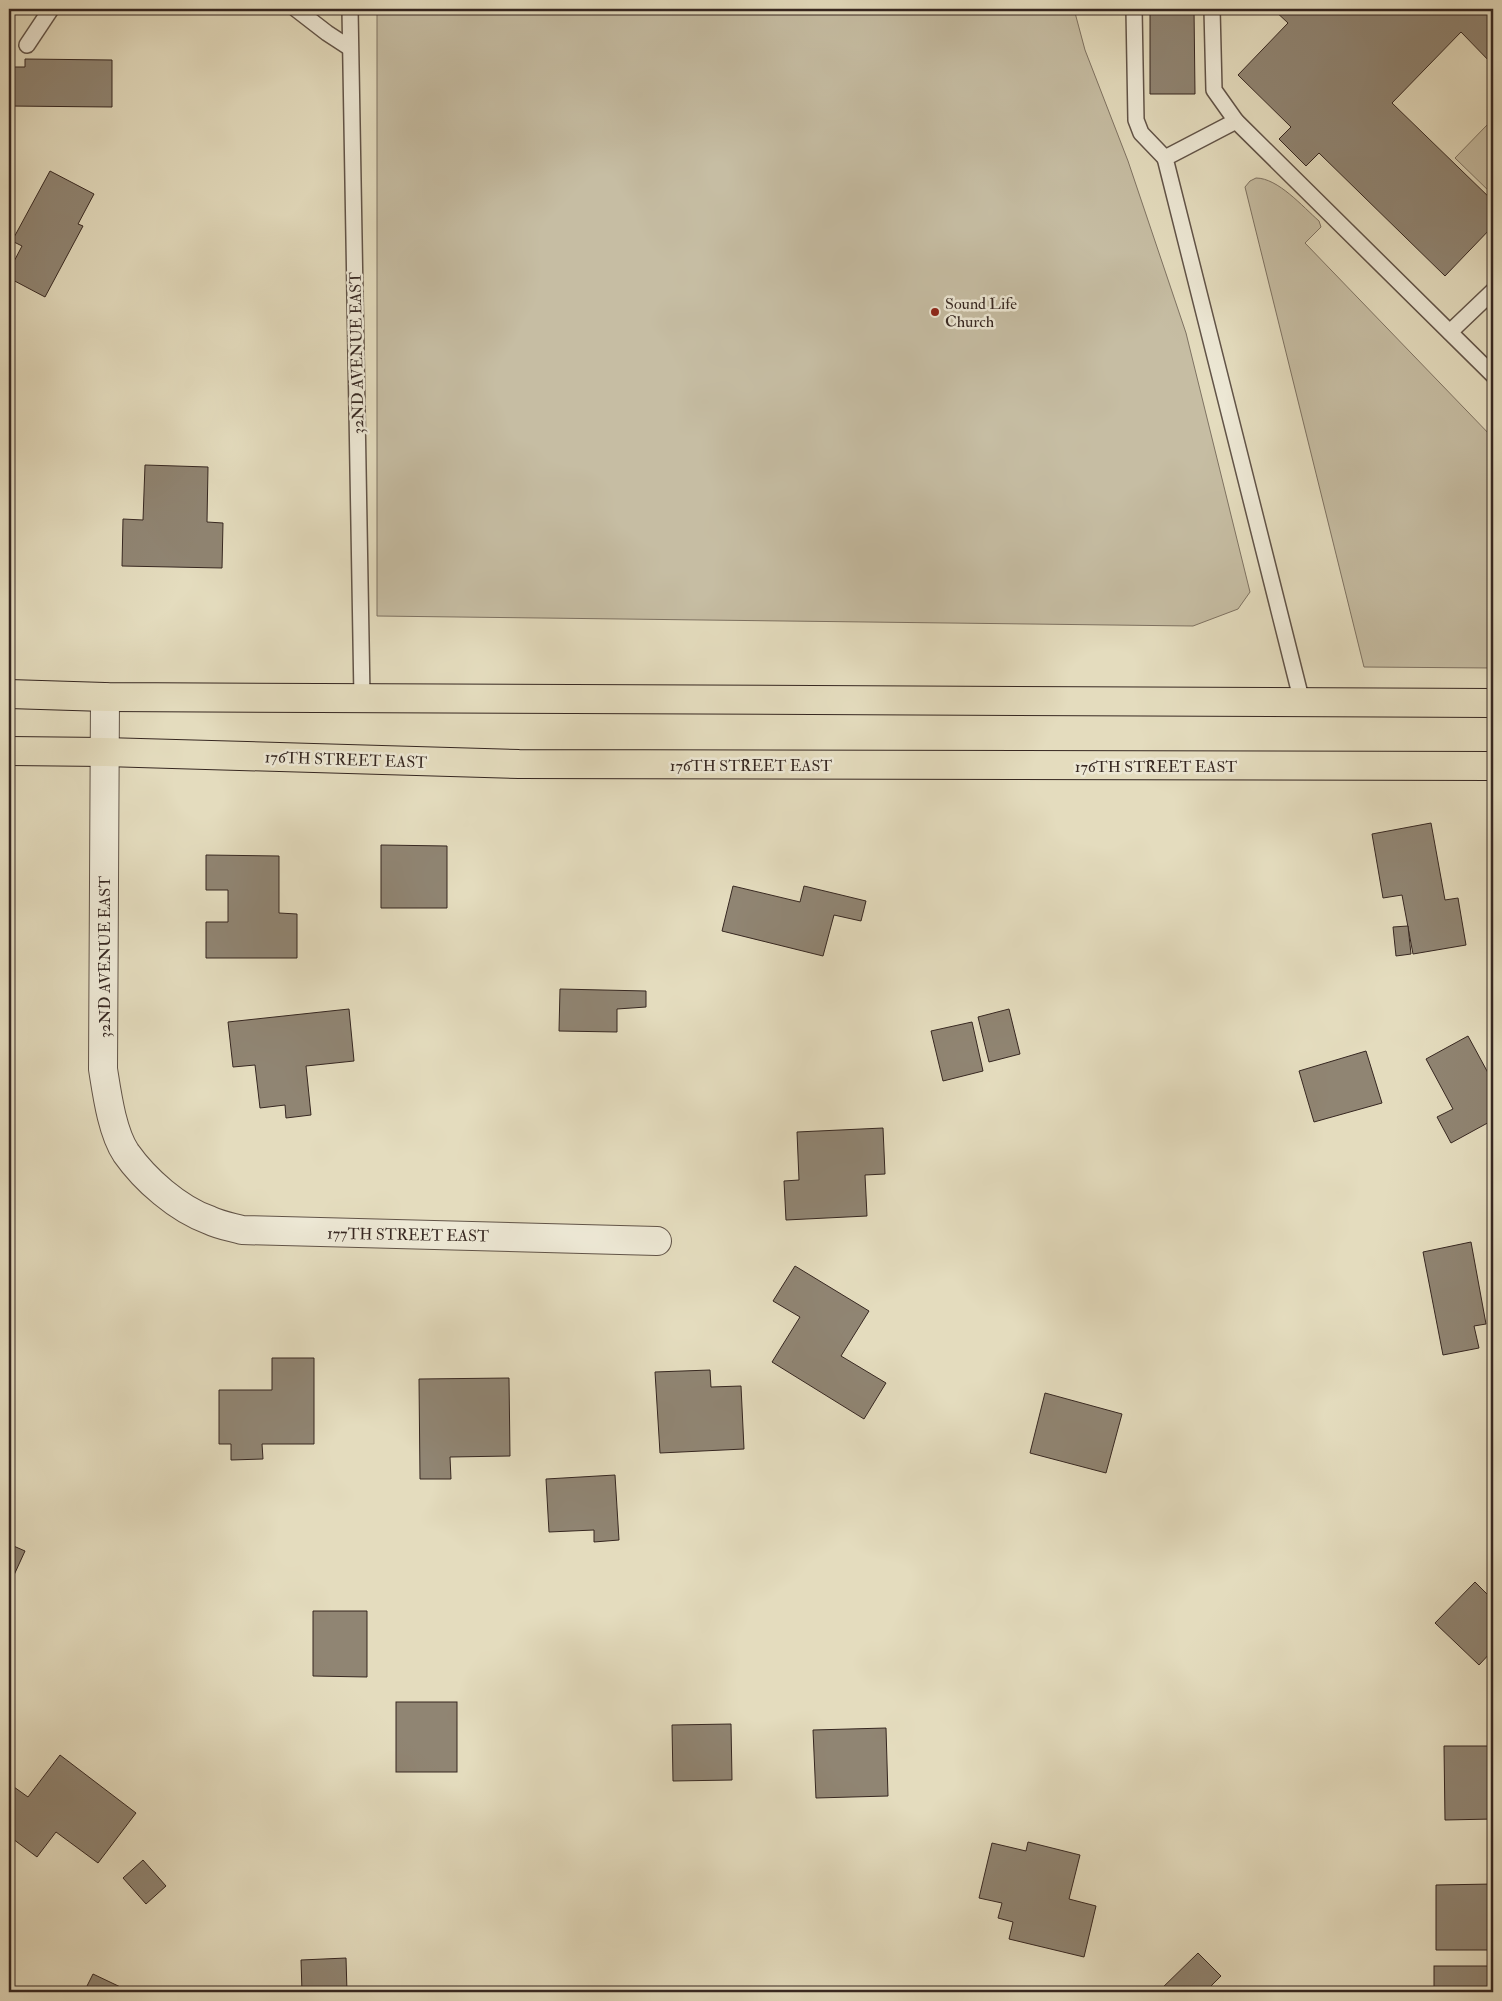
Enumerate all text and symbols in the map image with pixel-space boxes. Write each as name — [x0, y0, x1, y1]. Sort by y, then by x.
street label: 32ND AVENUE EAST — [346, 272, 368, 434]
place label: Sound Life Church — [945, 294, 1017, 332]
marker: Sound Life Church — [929, 306, 941, 318]
street label: 176TH STREET EAST — [264, 747, 428, 773]
street label: 176TH STREET EAST — [670, 756, 832, 776]
street label: 176TH STREET EAST — [1075, 757, 1237, 777]
street label: 32ND AVENUE EAST — [95, 876, 115, 1038]
street label: 177TH STREET EAST — [327, 1224, 489, 1246]

